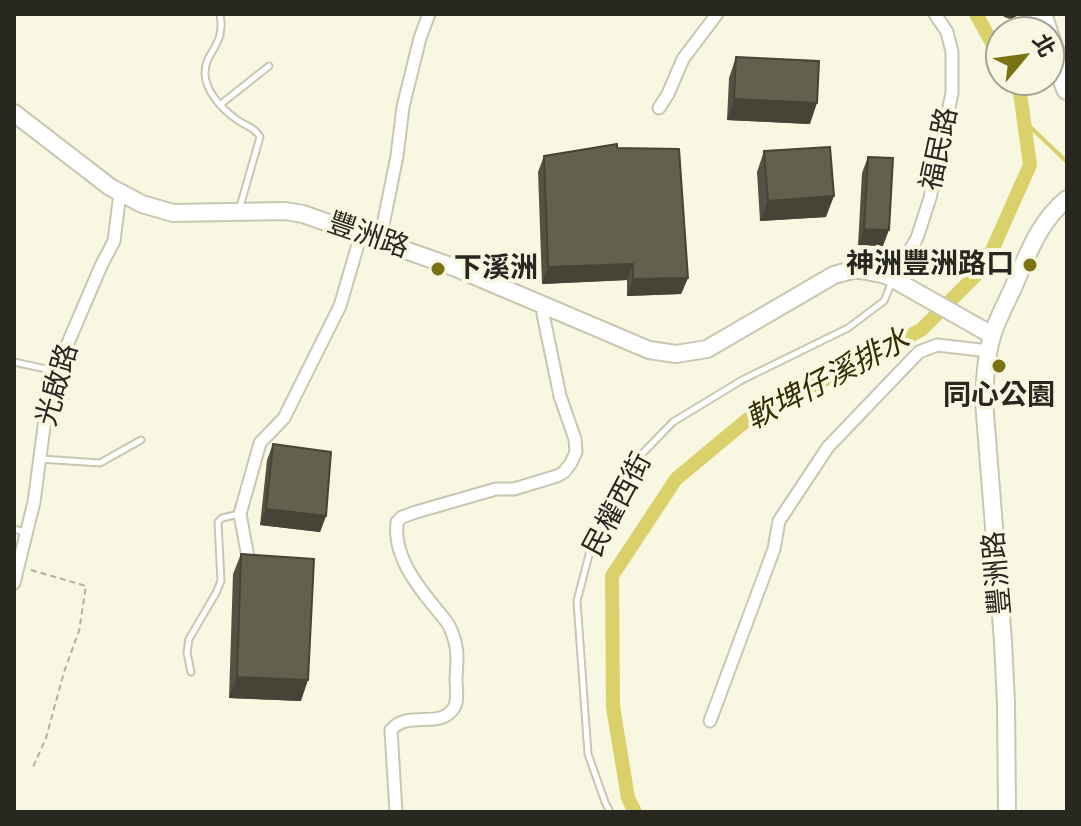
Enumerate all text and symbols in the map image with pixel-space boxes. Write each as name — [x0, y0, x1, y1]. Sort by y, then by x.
north arrow — [985, 16, 1065, 96]
text: 北 — [1027, 29, 1062, 62]
street label: 福民路 — [915, 104, 965, 194]
street label: 豐洲路 — [323, 206, 413, 266]
place label: 神洲豐洲路口 — [846, 248, 1014, 282]
place label: 下溪洲 — [454, 252, 538, 286]
marker: 神洲豐洲路口 — [1021, 256, 1039, 274]
marker: 下溪洲 — [429, 260, 447, 278]
water label: 軟埤仔溪排水 — [740, 322, 916, 438]
street label: 光啟路 — [30, 340, 86, 430]
marker: 同心公園 — [990, 357, 1008, 375]
place label: 同心公園 — [943, 379, 1055, 413]
street label: 民權西街 — [577, 448, 659, 562]
street label: 豐洲路 — [978, 530, 1018, 616]

